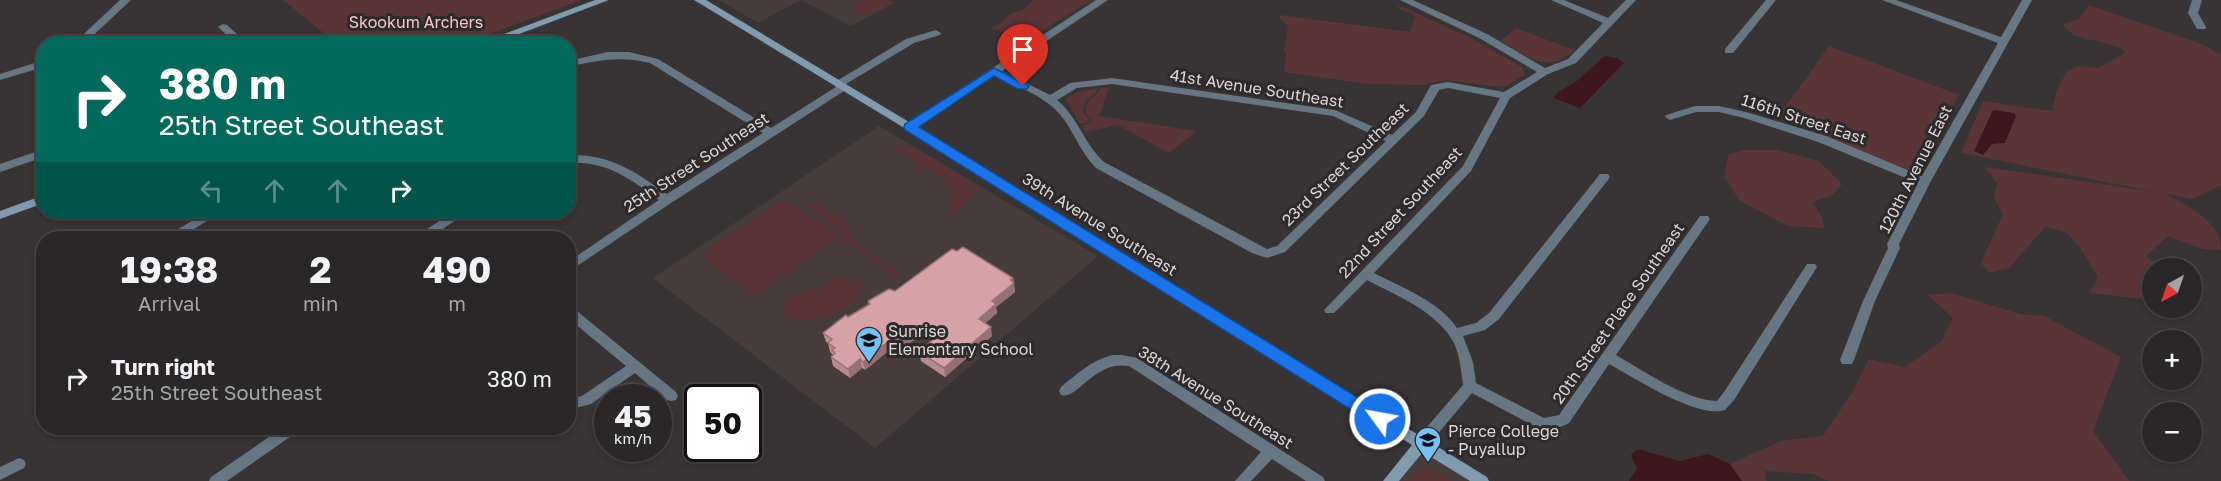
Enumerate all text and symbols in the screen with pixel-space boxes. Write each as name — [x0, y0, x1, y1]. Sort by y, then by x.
park label: Skookum Archers — [349, 12, 483, 32]
pin — [997, 24, 1048, 86]
icon: arrive — [1006, 33, 1039, 66]
text: 380 m — [159, 58, 286, 108]
icon: right — [60, 60, 138, 138]
street label: 41st Avenue Southeast — [1169, 64, 1345, 112]
street label: 116th Street East — [1739, 89, 1869, 149]
street label: 23rd Street Southeast — [1277, 98, 1413, 230]
street label: 120th Avenue East — [1874, 102, 1956, 236]
street label: 25th Street Southeast — [620, 108, 772, 216]
text: 25th Street Southeast — [159, 109, 444, 141]
street label: 22nd Street Southeast — [1334, 142, 1466, 282]
street label: 39th Avenue Southeast — [1019, 168, 1181, 280]
icon: left — [195, 174, 228, 207]
icon: ahead — [258, 174, 291, 207]
icon: ahead — [321, 174, 354, 207]
icon: right — [384, 174, 417, 207]
street label: 20th Street Place Southeast — [1548, 219, 1688, 407]
text: 19:38 — [120, 248, 218, 291]
text: 2 — [310, 248, 332, 291]
text: 490 — [423, 248, 492, 291]
north arrow — [2142, 258, 2202, 318]
map controls — [2142, 258, 2202, 462]
text: Arrival — [138, 291, 201, 315]
text: min — [303, 291, 338, 315]
text: m — [448, 291, 466, 315]
place label: Sunrise Elementary School — [888, 321, 1033, 359]
school or university icon: Sunrise Elementary School — [854, 325, 884, 363]
button: + — [2142, 330, 2202, 390]
street label: 38th Avenue Southeast — [1135, 341, 1297, 453]
text: Turn right — [111, 353, 215, 380]
icon: right — [60, 362, 93, 395]
text: 380 m — [487, 365, 552, 392]
text: 25th Street Southeast — [111, 380, 322, 404]
speed limit sign: 50 — [684, 384, 762, 462]
position arrow — [1348, 387, 1412, 451]
text: 45 — [614, 398, 652, 434]
button: − — [2142, 402, 2202, 462]
place label: Pierce College - Puyallup — [1448, 421, 1559, 459]
school or university icon: Pierce College - Puyallup — [1413, 425, 1443, 463]
text: km/h — [614, 429, 652, 447]

